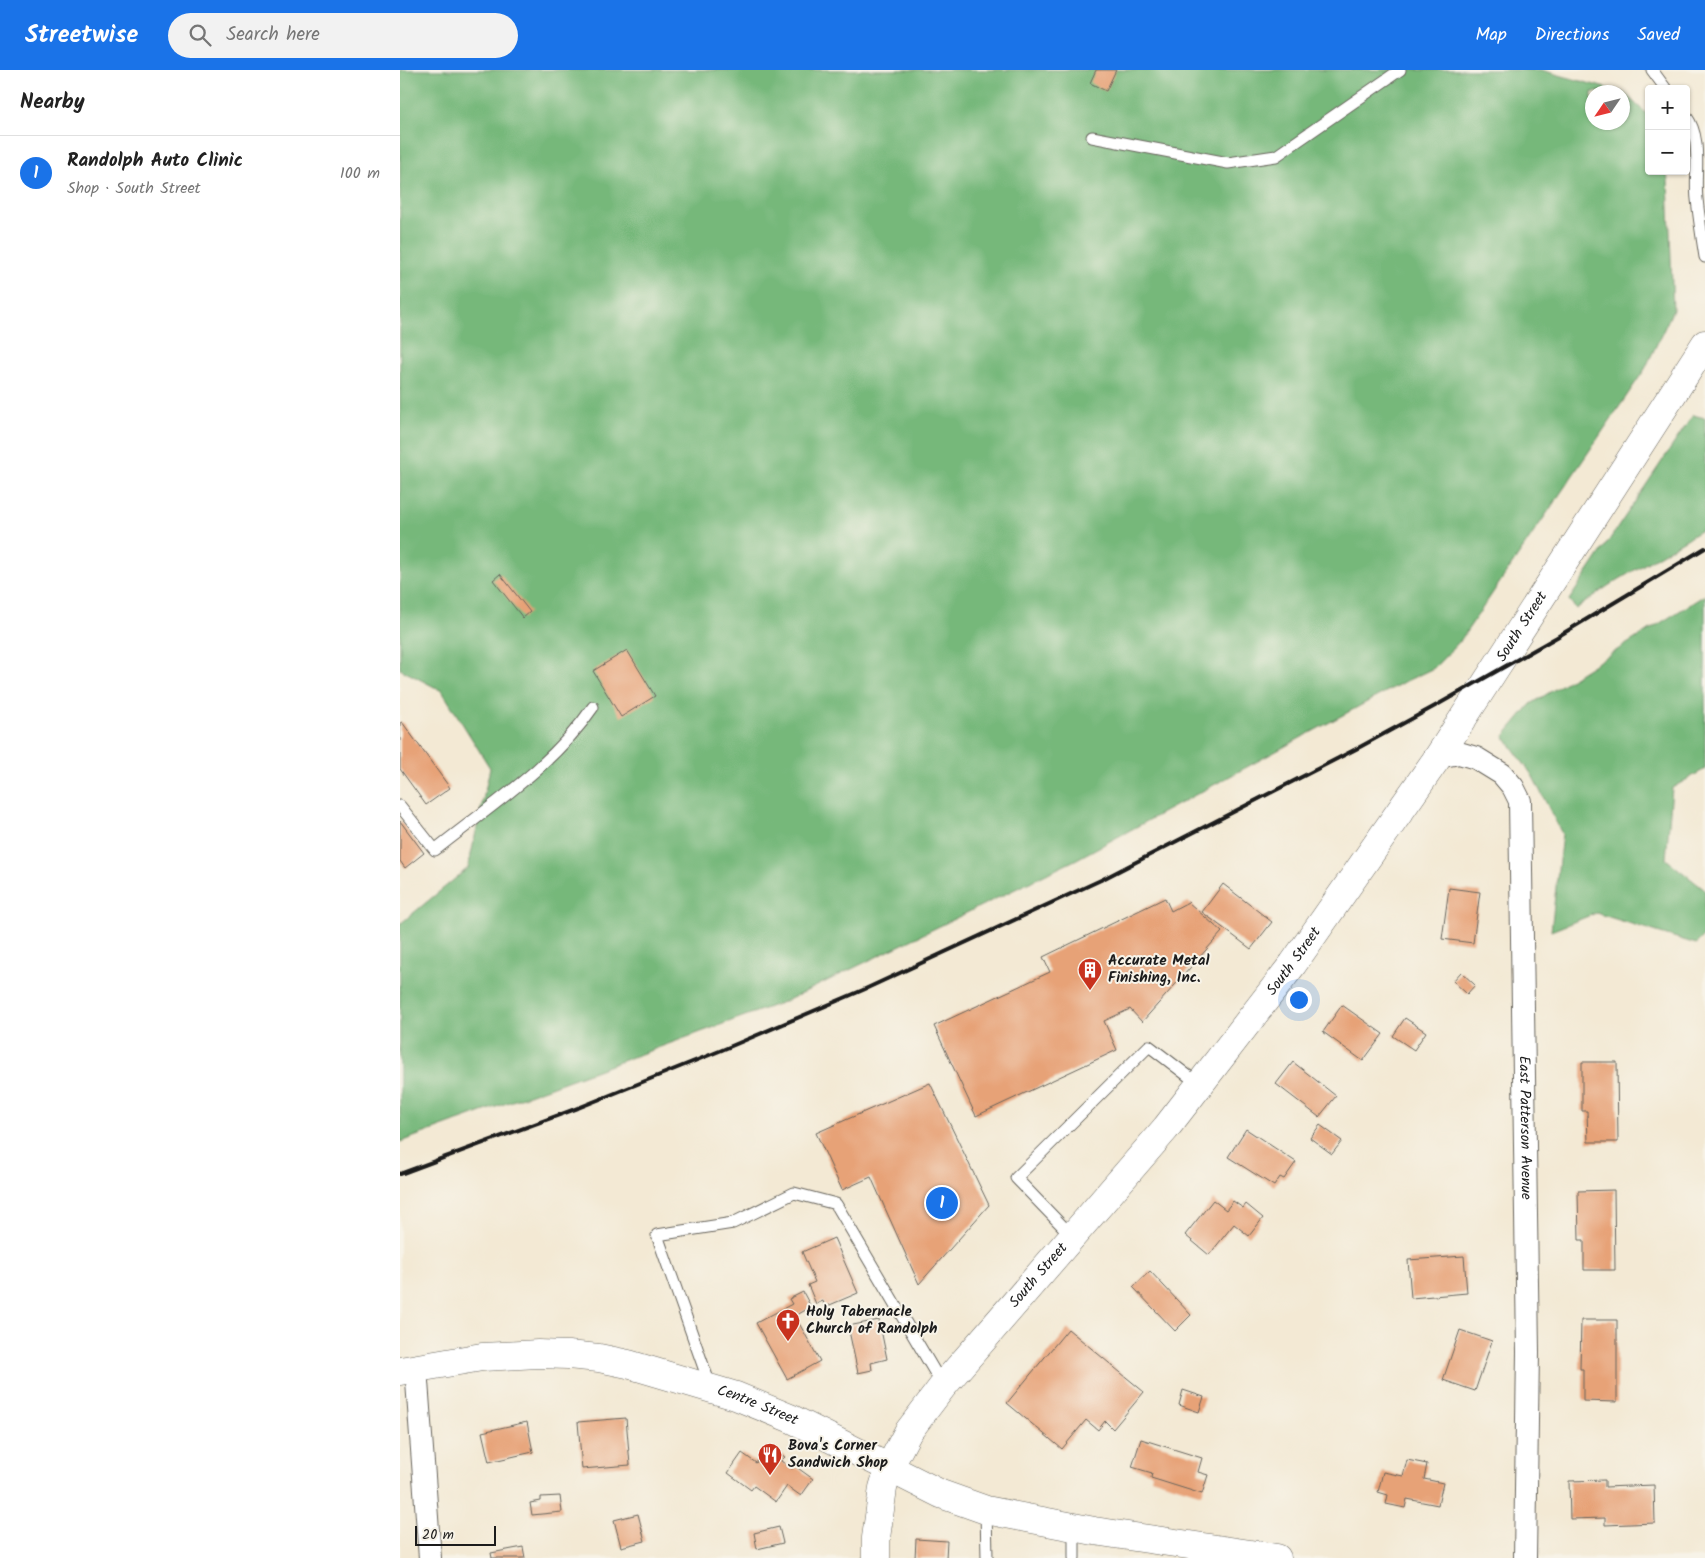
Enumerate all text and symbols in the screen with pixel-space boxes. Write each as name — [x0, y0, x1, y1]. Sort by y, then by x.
search box — [168, 13, 518, 58]
text: Streetwise — [25, 16, 138, 55]
text: Search here — [226, 20, 320, 50]
icon: search — [186, 21, 214, 49]
text: Map — [1475, 21, 1507, 50]
text: Directions — [1535, 21, 1609, 50]
text: Saved — [1637, 21, 1680, 50]
north arrow — [1585, 85, 1630, 130]
map controls — [1645, 85, 1690, 175]
button: + — [1645, 85, 1690, 130]
text: Nearby — [20, 86, 85, 119]
button: − — [1645, 130, 1690, 175]
text: Randolph Auto Clinic — [67, 146, 243, 176]
text: 1 — [34, 161, 38, 186]
text: 100 m — [340, 161, 380, 186]
text: Shop · South Street — [67, 176, 201, 201]
street label: South Street — [1490, 587, 1554, 667]
street label: South Street — [1261, 922, 1327, 1001]
place label: Accurate Metal Finishing, Inc. — [1108, 949, 1209, 990]
building icon: Accurate Metal Finishing, Inc. — [1077, 957, 1103, 991]
your location — [1286, 987, 1312, 1013]
street label: East Patterson Avenue — [1512, 1055, 1538, 1200]
pin: 1 — [926, 1184, 958, 1222]
street label: South Street — [1003, 1237, 1074, 1314]
place label: Holy Tabernacle Church of Randolph — [806, 1300, 938, 1341]
church icon: Holy Tabernacle Church of Randolph — [775, 1308, 801, 1342]
street label: Centre Street — [714, 1379, 802, 1432]
place label: Bova's Corner Sandwich Shop — [788, 1434, 888, 1475]
restaurant icon: Bova's Corner Sandwich Shop — [757, 1442, 783, 1476]
scale bar — [415, 1523, 496, 1546]
text: 20 m — [422, 1524, 454, 1546]

